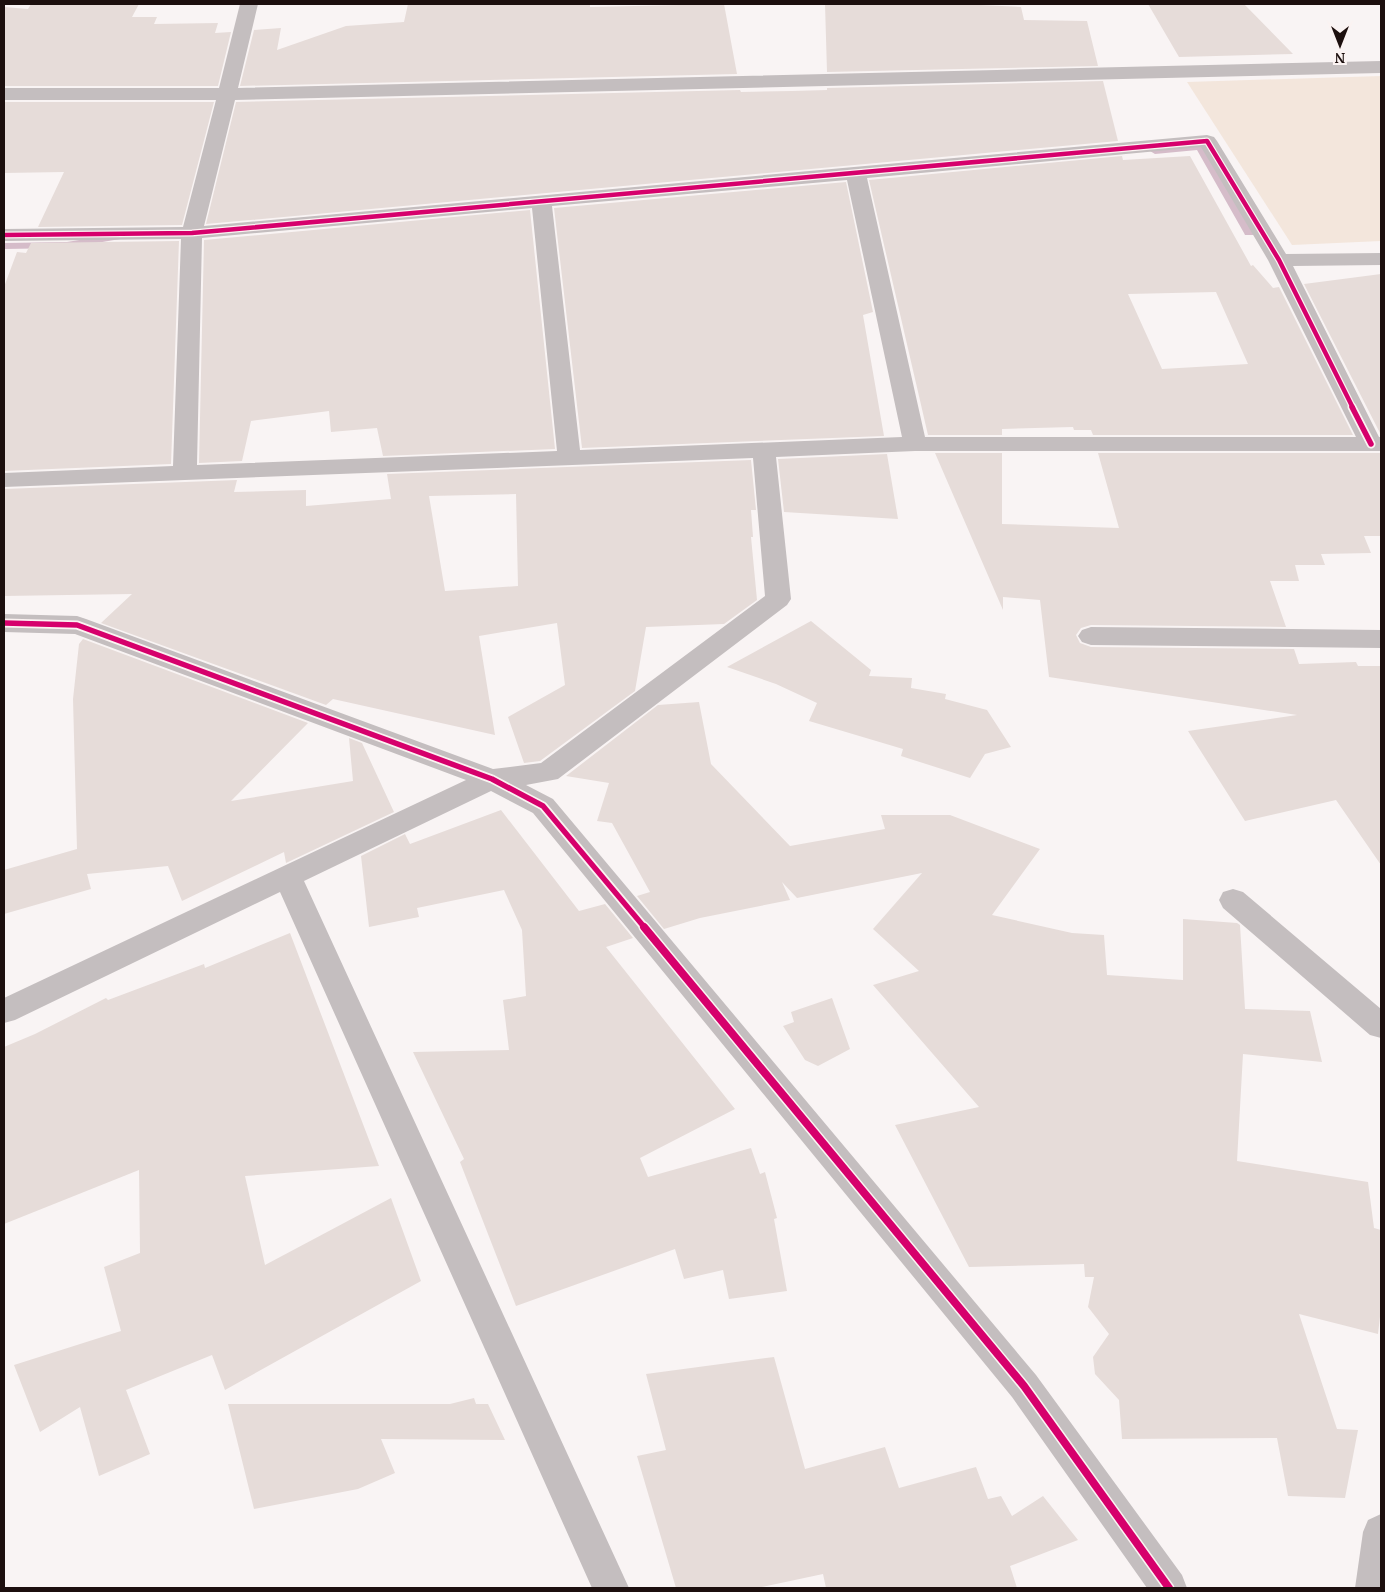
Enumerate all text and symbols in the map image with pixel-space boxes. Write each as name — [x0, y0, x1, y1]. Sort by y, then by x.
north arrow — [1315, 20, 1365, 70]
text: N — [1334, 49, 1345, 68]

